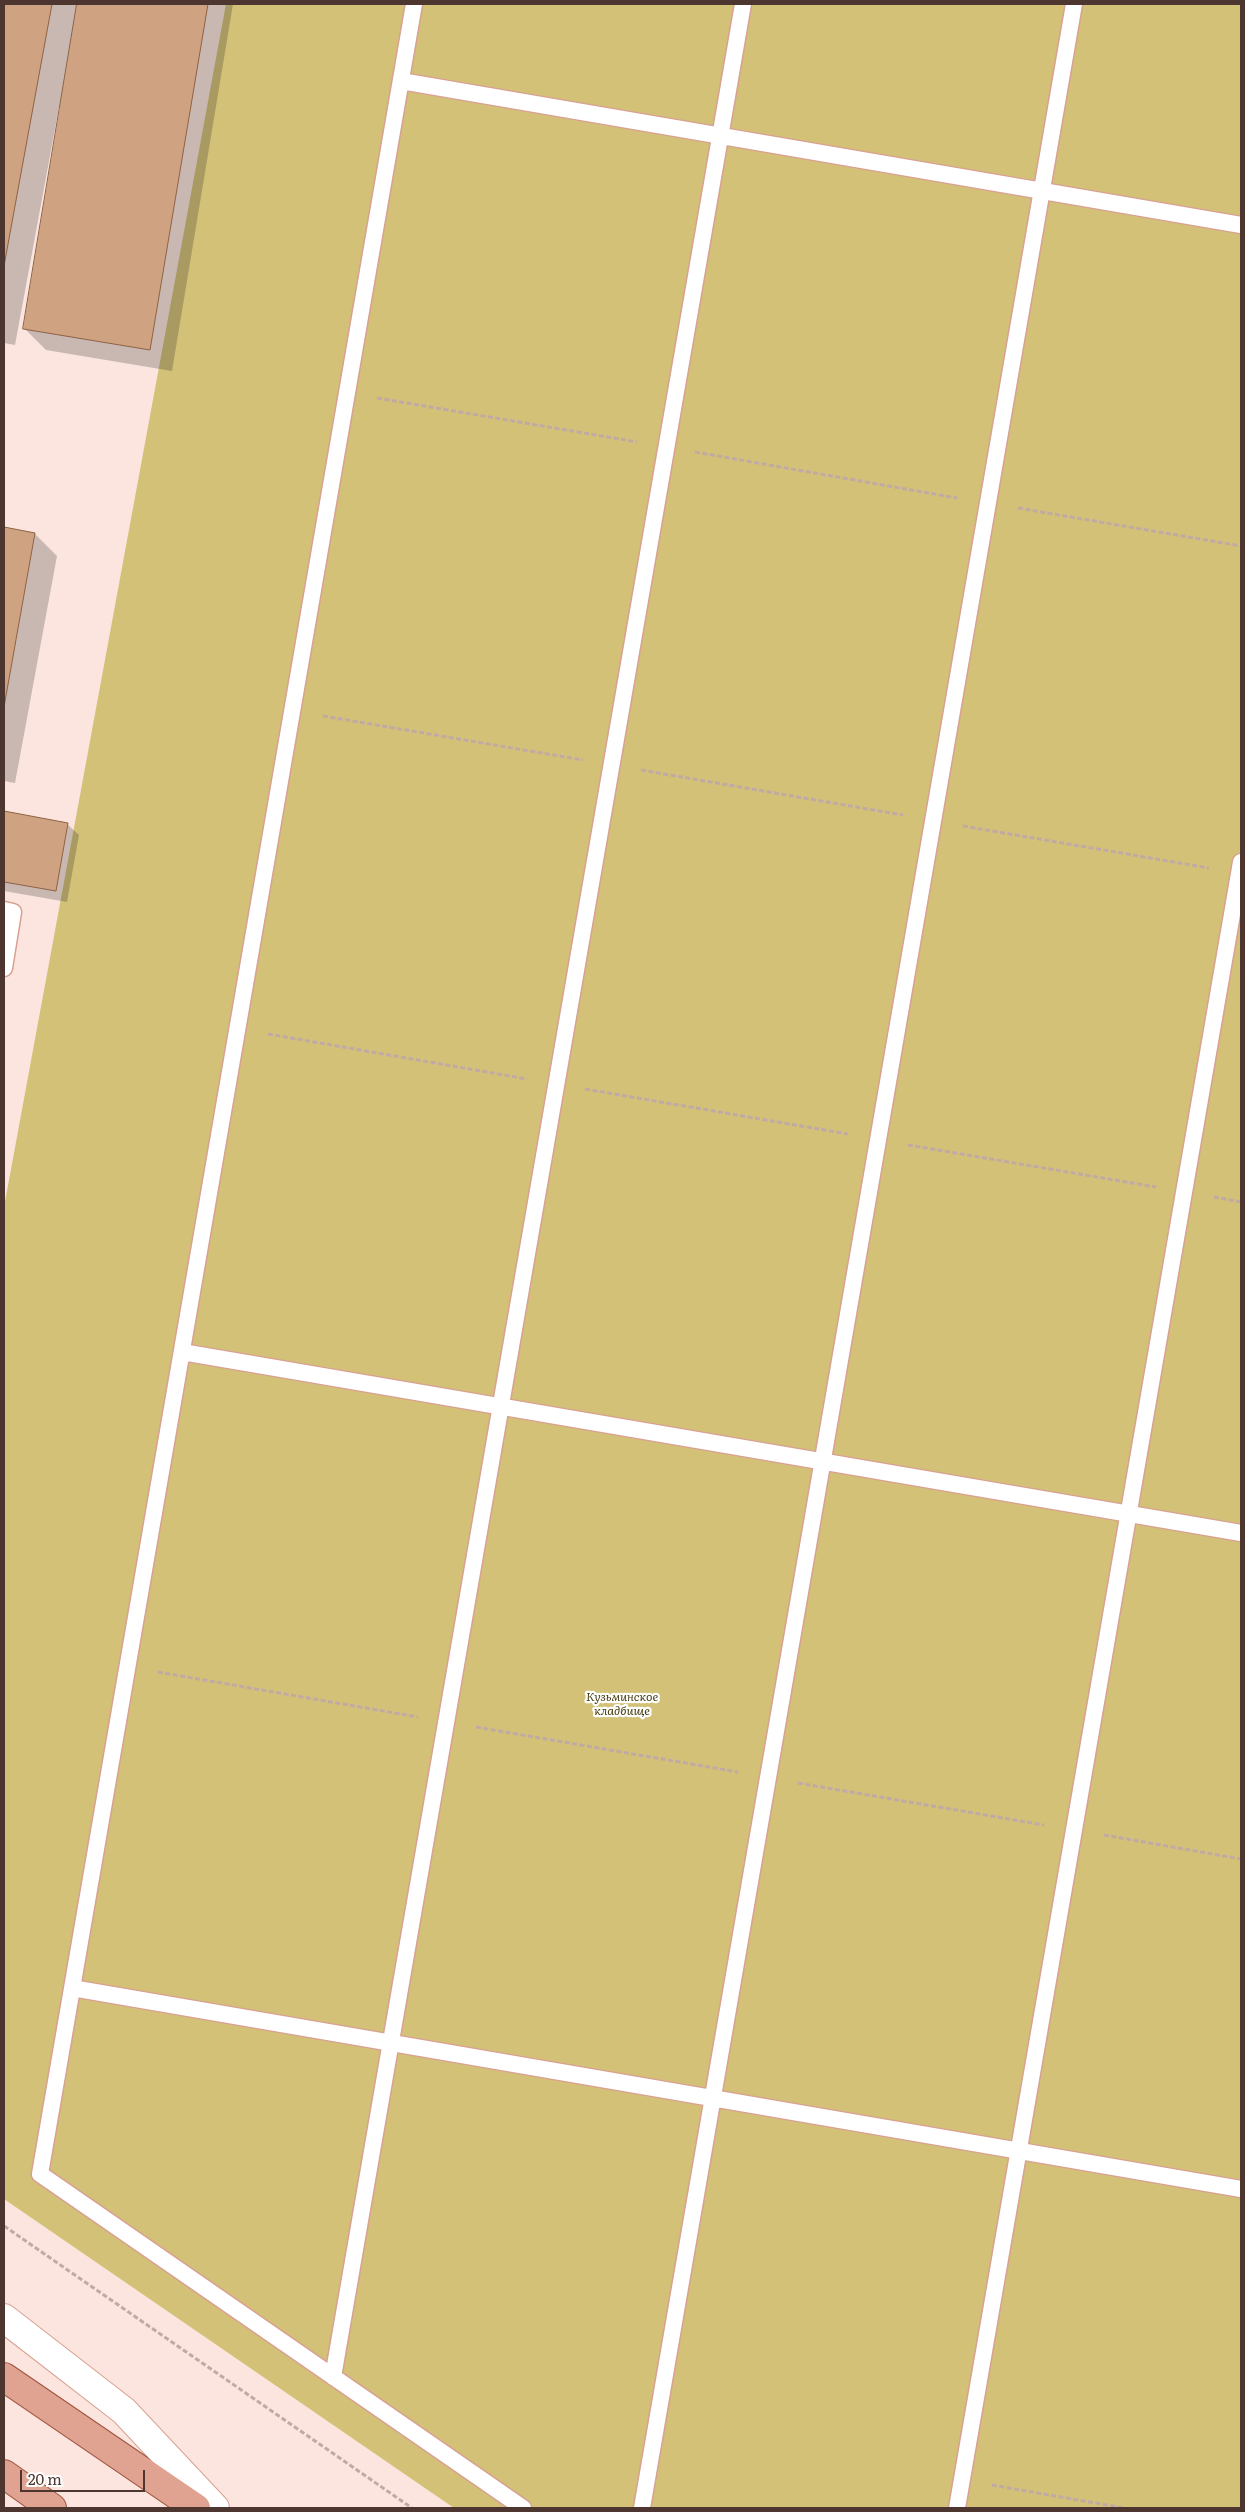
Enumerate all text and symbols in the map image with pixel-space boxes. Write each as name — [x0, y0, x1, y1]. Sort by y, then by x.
park label: Кузьминское кладбище — [586, 1690, 658, 1718]
scale bar — [22, 2460, 148, 2492]
text: 20 m — [28, 2467, 62, 2490]

